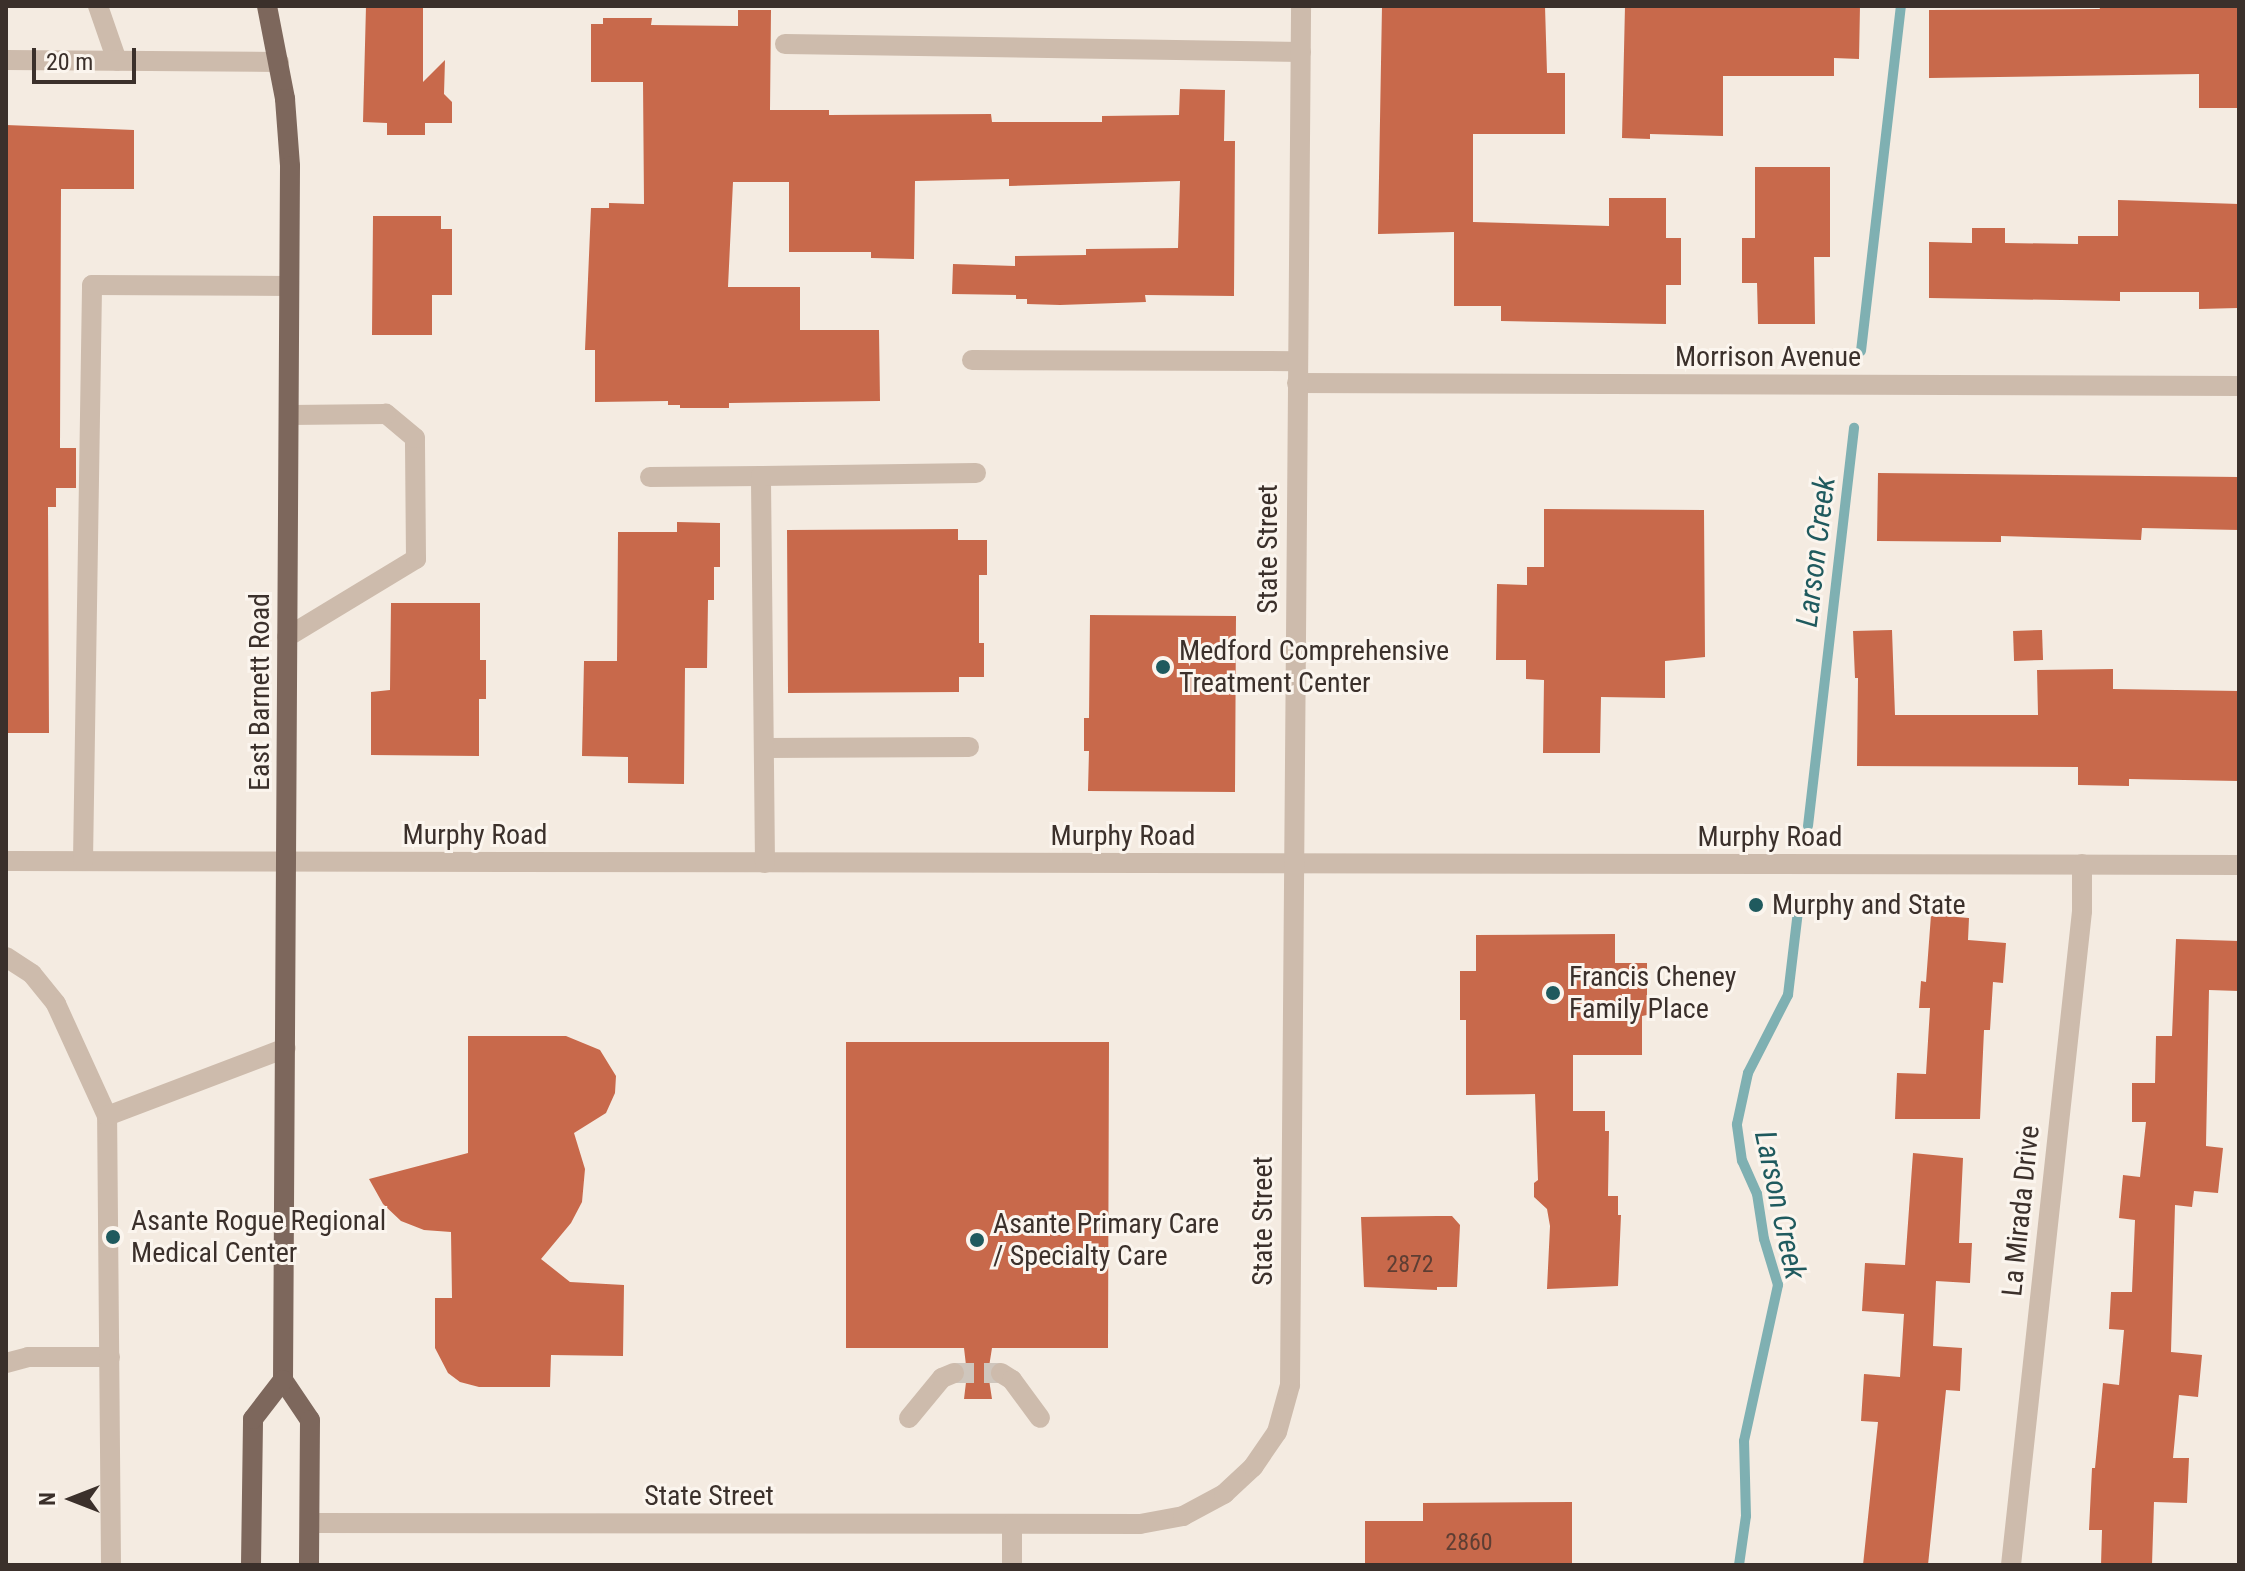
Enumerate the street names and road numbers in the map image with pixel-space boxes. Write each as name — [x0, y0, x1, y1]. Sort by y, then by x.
street label: Morrison Avenue — [1675, 340, 1861, 374]
street label: State Street — [1251, 484, 1285, 614]
street label: East Barnett Road — [243, 593, 277, 791]
street label: Murphy Road — [403, 818, 547, 852]
street label: Murphy Road — [1051, 819, 1195, 853]
street label: Murphy Road — [1698, 820, 1842, 854]
street label: La Mirada Drive — [1995, 1124, 2047, 1298]
street label: State Street — [1246, 1156, 1280, 1286]
street label: State Street — [644, 1479, 774, 1513]

